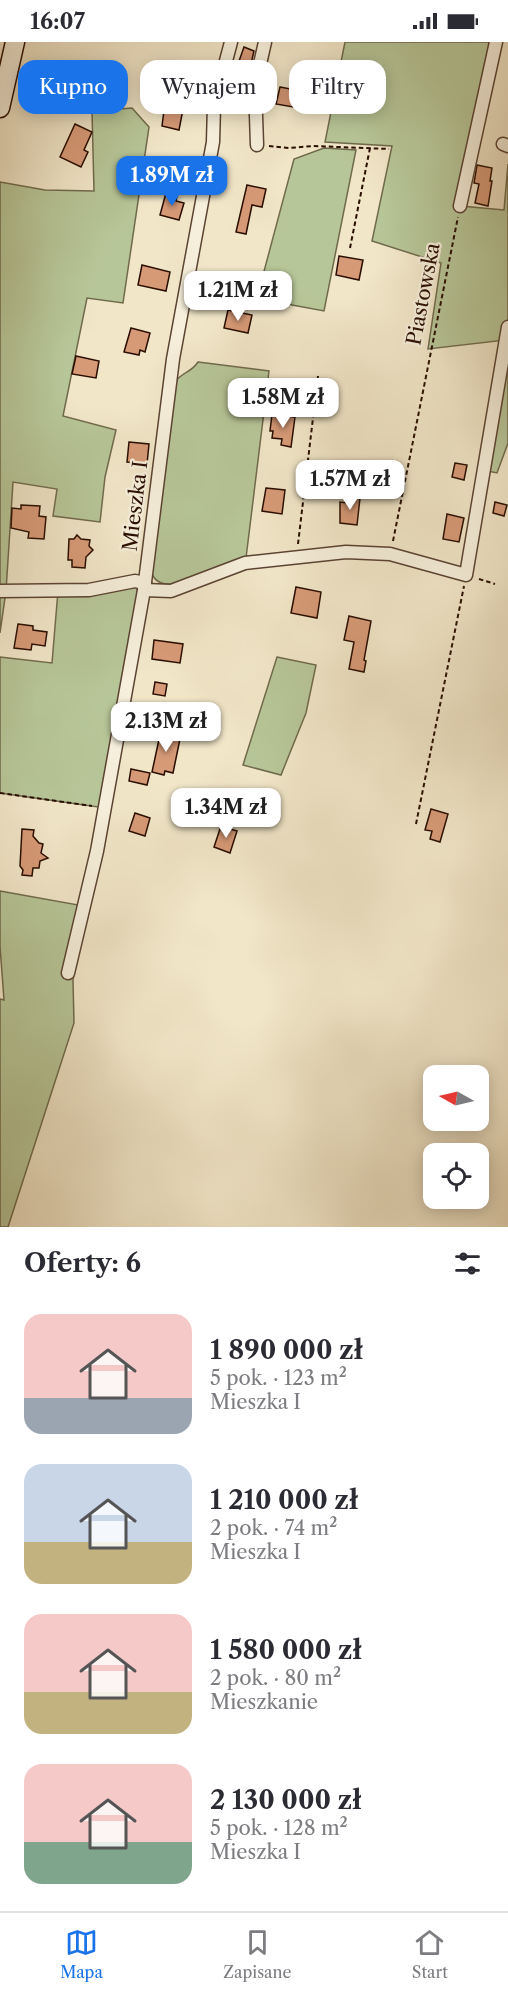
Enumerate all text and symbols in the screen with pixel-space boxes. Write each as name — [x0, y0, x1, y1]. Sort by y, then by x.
text: 16:07 — [30, 8, 85, 35]
chip: Kupno — [18, 60, 128, 114]
chip: Wynajem — [140, 60, 277, 114]
chip: Filtry — [289, 60, 386, 114]
pin: 1.89M zł — [110, 156, 234, 207]
text: 1.89M zł — [130, 163, 214, 187]
street label: Piastowska — [401, 240, 445, 347]
pin: 1.21M zł — [176, 271, 300, 322]
text: 1.21M zł — [198, 278, 278, 302]
pin: 1.58M zł — [221, 378, 345, 429]
text: 1.58M zł — [242, 385, 324, 409]
street label: Mieszka I — [118, 459, 152, 553]
pin: 1.57M zł — [288, 460, 412, 511]
text: 1.57M zł — [310, 467, 390, 491]
pin: 2.13M zł — [104, 702, 228, 753]
text: 2.13M zł — [125, 709, 207, 733]
pin: 1.34M zł — [164, 788, 288, 839]
text: 1.34M zł — [185, 795, 267, 819]
north arrow — [423, 1065, 489, 1131]
map controls — [423, 1065, 489, 1209]
button: locate — [423, 1143, 489, 1209]
text: Oferty: 6 — [24, 1247, 141, 1279]
icon: filters — [451, 1247, 484, 1280]
text: 1 890 000 zł — [210, 1334, 363, 1366]
icon: home — [72, 1338, 144, 1410]
text: 5 pok. · 123 m² — [210, 1366, 347, 1390]
text: Mieszka I — [210, 1390, 301, 1414]
text: 1 210 000 zł — [210, 1484, 358, 1516]
icon: home — [72, 1488, 144, 1560]
text: 2 pok. · 74 m² — [210, 1516, 337, 1540]
text: Mieszka I — [210, 1540, 301, 1564]
text: 1 580 000 zł — [210, 1634, 362, 1666]
icon: home — [72, 1638, 144, 1710]
text: 2 pok. · 80 m² — [210, 1666, 341, 1690]
text: Mieszkanie — [210, 1690, 318, 1714]
text: 2 130 000 zł — [210, 1784, 362, 1816]
icon: home — [72, 1788, 144, 1860]
text: 5 pok. · 128 m² — [210, 1816, 348, 1840]
text: Mieszka I — [210, 1840, 301, 1864]
tab: Mapa — [60, 1926, 103, 1982]
tab: Zapisane — [223, 1926, 292, 1982]
tab: Start — [412, 1926, 448, 1982]

